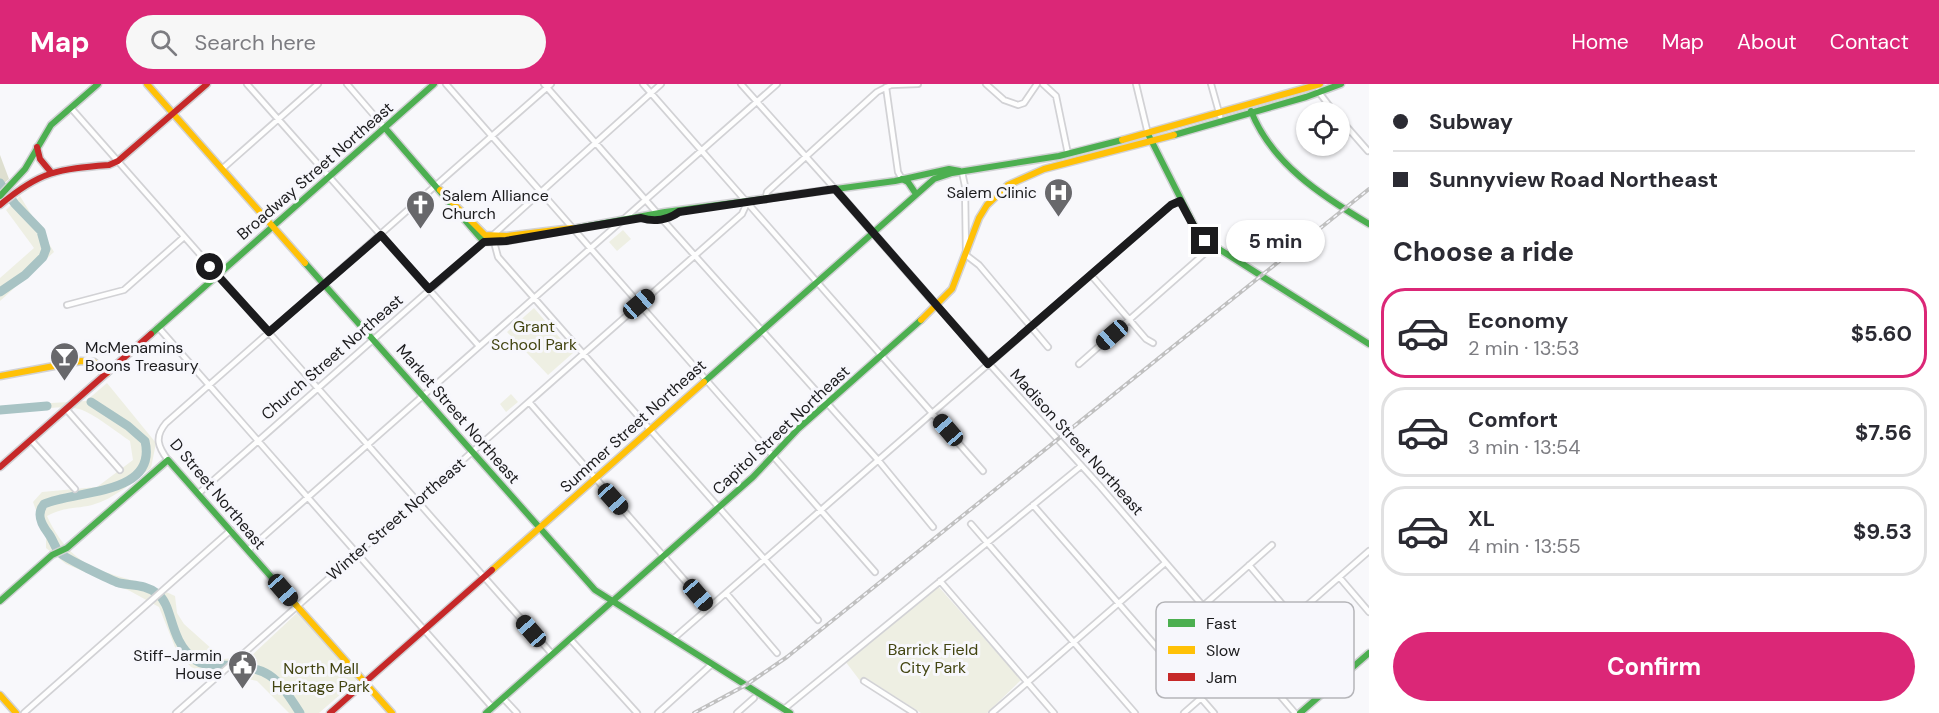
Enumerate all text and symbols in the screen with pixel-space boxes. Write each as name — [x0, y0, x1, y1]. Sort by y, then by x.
search box — [126, 15, 546, 69]
text: Map — [30, 24, 90, 61]
icon: search — [147, 26, 180, 59]
text: Search here — [195, 28, 316, 57]
text: Home — [1571, 28, 1629, 56]
text: Map — [1662, 28, 1704, 56]
text: About — [1737, 28, 1797, 56]
text: Contact — [1830, 28, 1909, 56]
street label: Broadway Street Northeast — [233, 97, 397, 245]
map controls — [1296, 102, 1350, 156]
button: locate — [1296, 102, 1350, 156]
text: Subway — [1429, 107, 1513, 136]
text: Sunnyview Road Northeast — [1429, 165, 1718, 194]
hospital icon: Salem Clinic — [1042, 176, 1074, 218]
place label: Salem Clinic — [947, 182, 1037, 203]
place label: Salem Alliance Church — [442, 185, 549, 224]
church icon: Salem Alliance Church — [405, 188, 437, 230]
callout: 5 min — [1226, 220, 1325, 262]
route end — [1191, 227, 1218, 254]
text: 5 min — [1249, 228, 1302, 254]
text: Choose a ride — [1393, 234, 1574, 269]
route start — [196, 253, 223, 280]
car — [620, 285, 658, 323]
street label: Church Street Northeast — [257, 290, 407, 424]
icon: car — [1396, 306, 1450, 360]
text: Economy — [1468, 306, 1568, 335]
park label: Grant School Park — [491, 316, 577, 355]
car — [1093, 316, 1131, 354]
text: $5.60 — [1851, 319, 1912, 348]
text: 2 min · 13:53 — [1468, 335, 1580, 361]
place label: McMenamins Boons Treasury — [85, 337, 199, 376]
bar icon: McMenamins Boons Treasury — [48, 340, 80, 382]
street label: Market Street Northeast — [392, 340, 524, 488]
street label: Summer Street Northeast — [556, 355, 710, 497]
street label: Capitol Street Northeast — [708, 361, 854, 499]
street label: Madison Street Northeast — [1006, 364, 1148, 520]
icon: car — [1396, 405, 1450, 459]
text: Comfort — [1468, 405, 1558, 434]
car — [929, 411, 967, 449]
text: $7.56 — [1855, 418, 1912, 447]
street label: D Street Northeast — [165, 434, 271, 554]
text: 3 min · 13:54 — [1468, 434, 1580, 460]
street label: Winter Street Northeast — [322, 453, 470, 585]
car — [594, 480, 632, 518]
icon: car — [1396, 504, 1450, 558]
text: XL — [1468, 504, 1495, 533]
text: $9.53 — [1853, 517, 1912, 546]
text: 4 min · 13:55 — [1468, 533, 1581, 559]
car — [264, 571, 302, 609]
car — [679, 576, 717, 614]
legend — [1156, 602, 1354, 698]
car — [512, 612, 550, 650]
text: Fast — [1206, 613, 1237, 634]
button: Confirm — [1393, 632, 1915, 701]
park label: Barrick Field City Park — [888, 639, 978, 678]
text: Slow — [1206, 640, 1240, 661]
place label: Stiff-Jarmin House — [133, 645, 222, 684]
public building icon: Stiff-Jarmin House — [227, 648, 259, 690]
park label: North Mall Heritage Park — [272, 658, 370, 697]
text: Jam — [1206, 667, 1237, 688]

